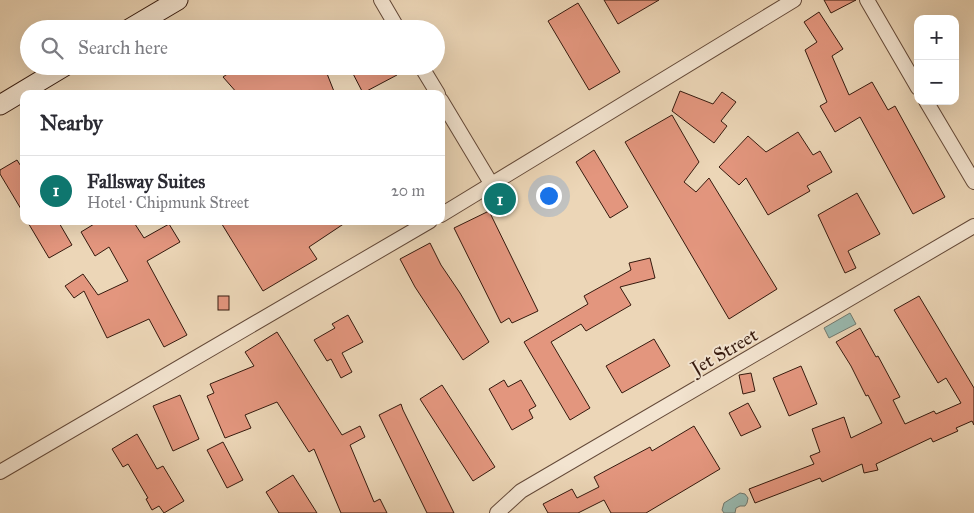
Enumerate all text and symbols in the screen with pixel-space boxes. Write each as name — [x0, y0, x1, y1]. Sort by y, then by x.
map controls — [914, 15, 959, 105]
button: + — [914, 15, 959, 60]
search box — [20, 20, 445, 75]
icon: search — [38, 34, 66, 62]
text: Search here — [78, 36, 168, 59]
button: − — [914, 60, 959, 105]
text: Nearby — [40, 110, 103, 136]
text: Fallsway Suites — [87, 170, 205, 193]
pin: 1 — [484, 180, 516, 218]
text: 1 — [53, 181, 59, 200]
text: 20 m — [391, 181, 425, 200]
your location — [536, 183, 562, 209]
text: Hotel · Chipmunk Street — [87, 193, 249, 212]
street label: Jet Street — [685, 323, 762, 382]

